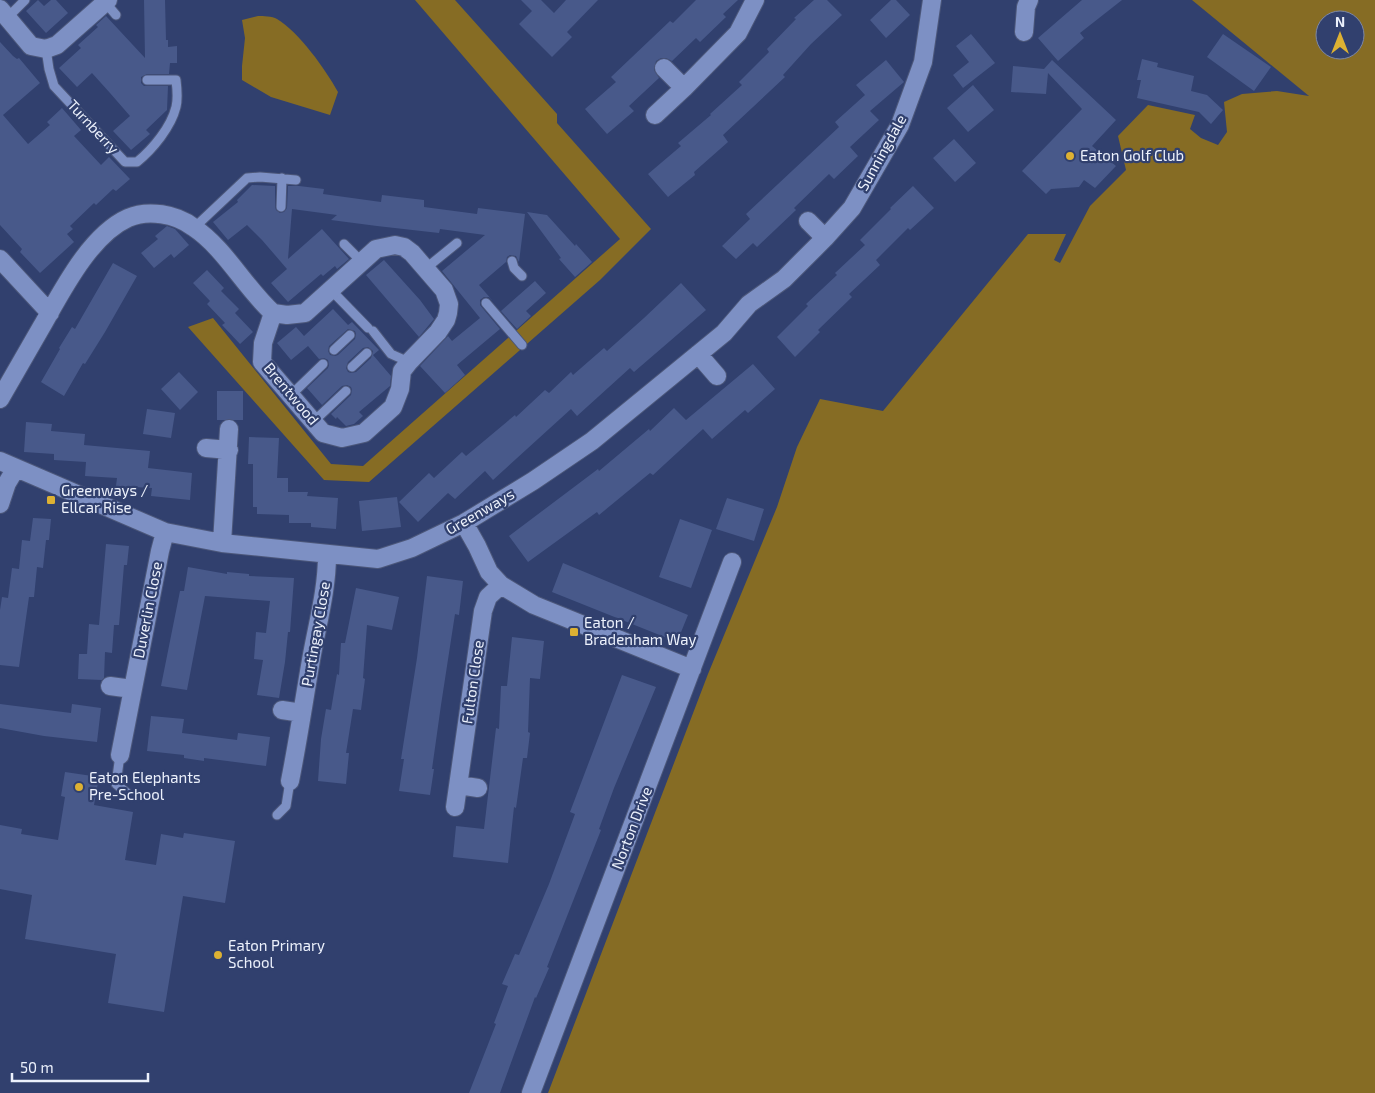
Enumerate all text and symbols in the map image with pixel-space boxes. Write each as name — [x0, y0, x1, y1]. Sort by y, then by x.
north arrow — [1315, 10, 1365, 60]
text: N — [1335, 13, 1345, 30]
street label: Turnberry — [64, 96, 123, 157]
street label: Sunningdale — [853, 111, 909, 194]
place label: Eaton Golf Club — [1080, 146, 1184, 164]
marker: Eaton Golf Club — [1064, 150, 1076, 162]
street label: Brentwood — [261, 359, 323, 428]
place label: Greenways / Ellcar Rise — [61, 481, 149, 516]
street label: Greenways — [442, 484, 517, 538]
marker: Greenways / Ellcar Rise — [45, 494, 57, 506]
street label: Duverlin Close — [129, 560, 165, 660]
street label: Purtingay Close — [297, 580, 333, 688]
place label: Eaton / Bradenham Way — [584, 613, 696, 648]
marker: Eaton / Bradenham Way — [568, 626, 580, 638]
street label: Fulton Close — [457, 639, 487, 725]
place label: Eaton Elephants Pre-School — [89, 768, 201, 803]
marker: Eaton Elephants Pre-School — [73, 781, 85, 793]
street label: Norton Drive — [607, 784, 655, 871]
place label: Eaton Primary School — [228, 936, 325, 971]
marker: Eaton Primary School — [212, 949, 224, 961]
scale bar — [12, 1050, 149, 1082]
text: 50 m — [20, 1058, 54, 1076]

